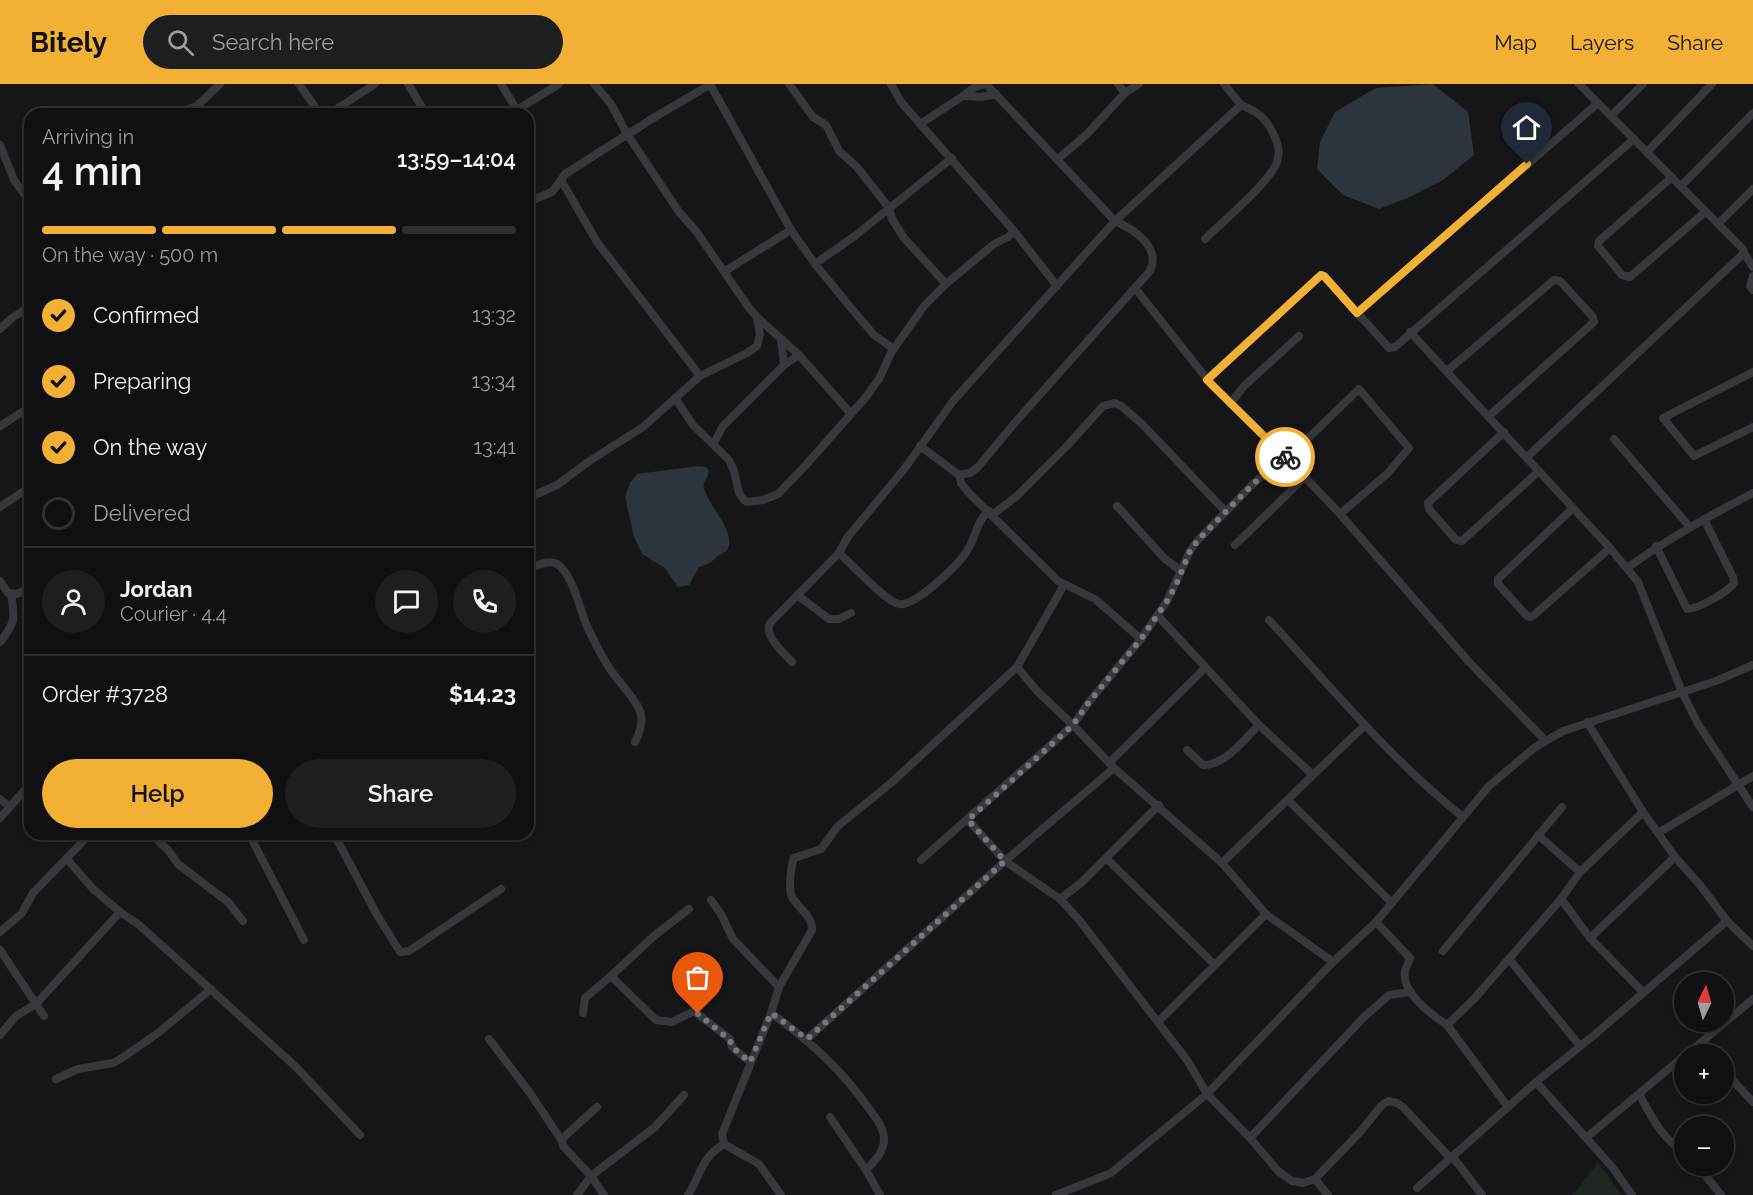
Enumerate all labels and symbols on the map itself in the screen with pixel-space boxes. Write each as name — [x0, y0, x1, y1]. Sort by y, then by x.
pin — [1501, 102, 1552, 164]
courier — [1255, 427, 1315, 487]
pin — [672, 952, 723, 1014]
north arrow — [1674, 972, 1734, 1032]

